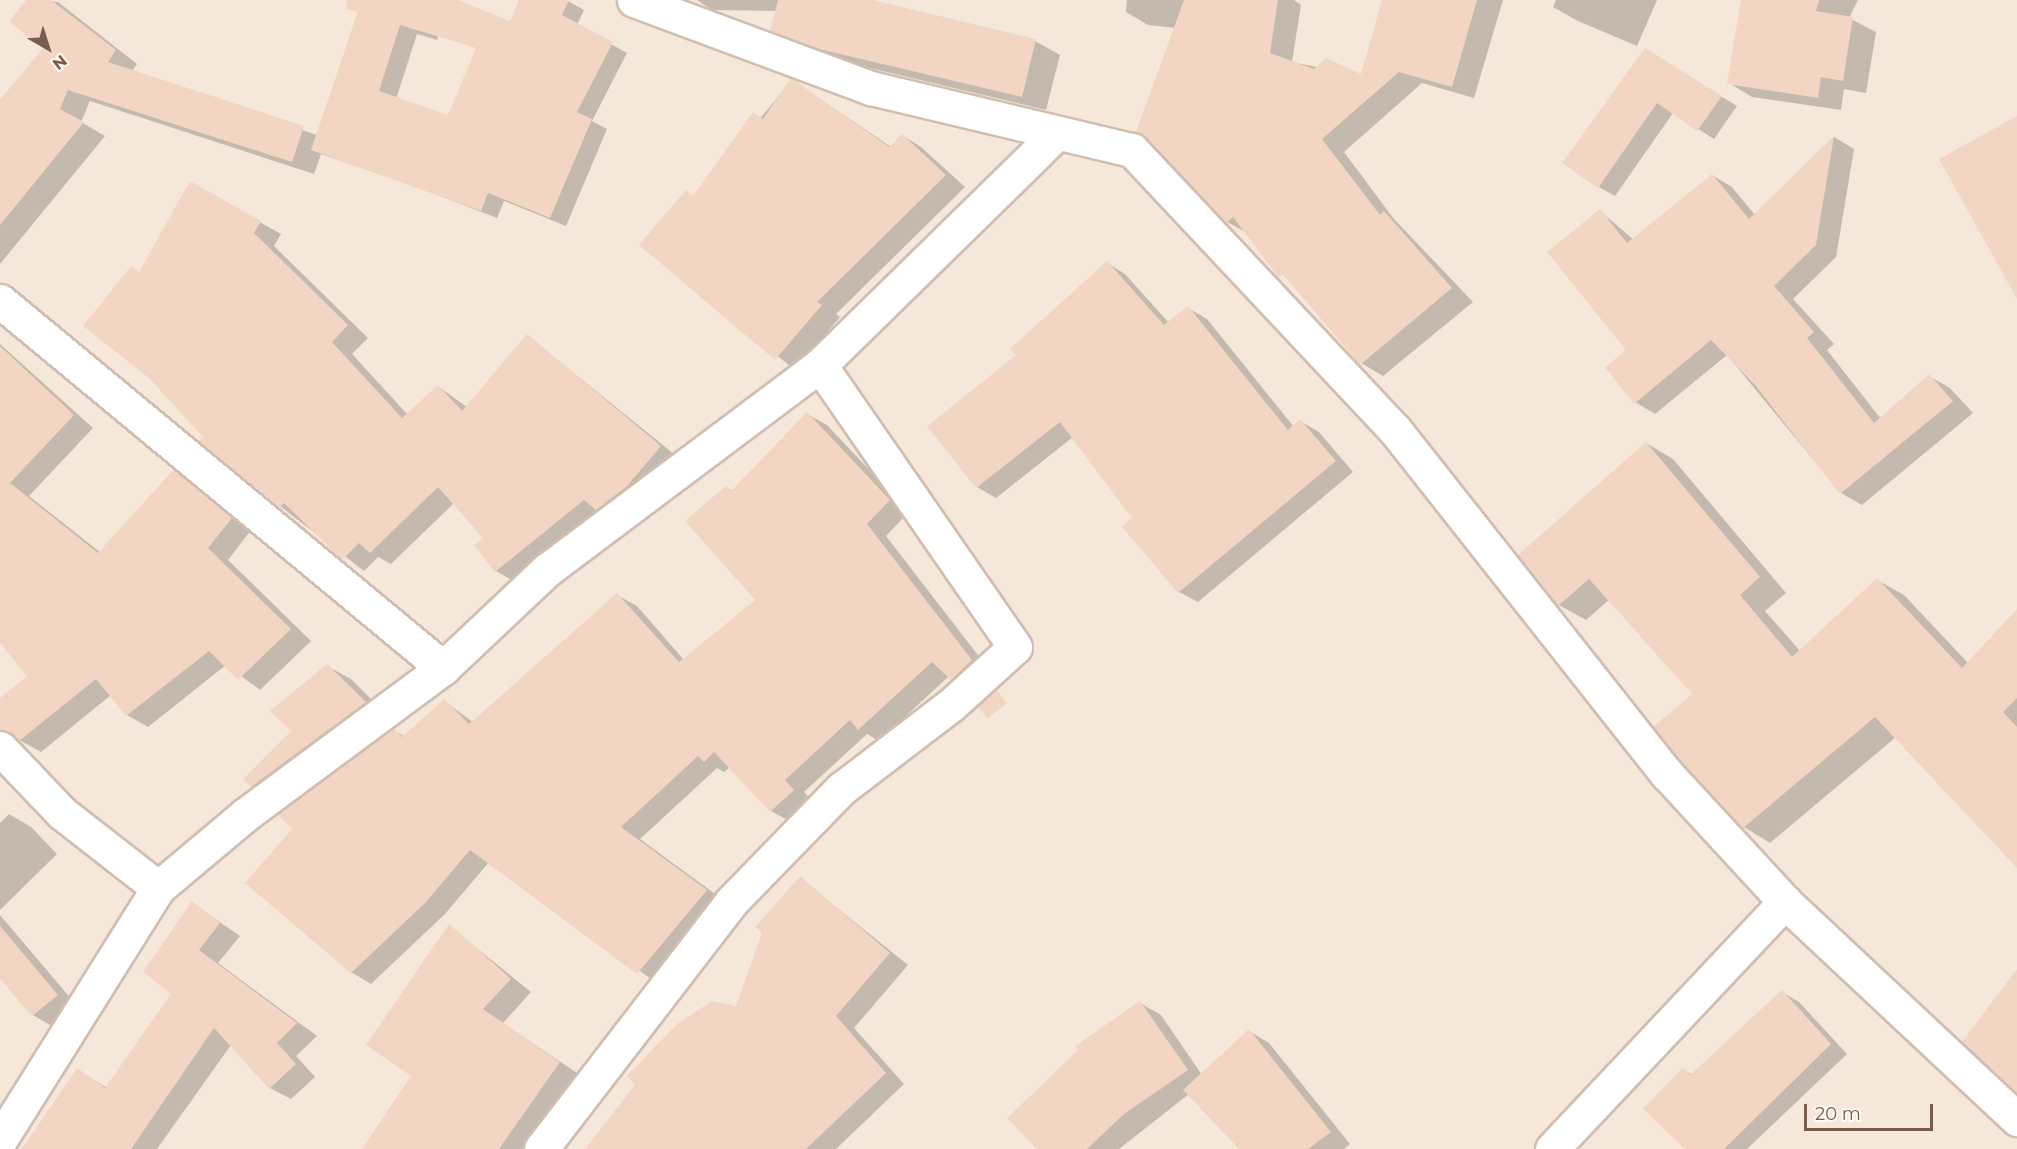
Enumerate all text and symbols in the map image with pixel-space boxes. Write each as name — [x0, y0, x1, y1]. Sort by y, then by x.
north arrow — [18, 18, 78, 78]
text: N — [49, 51, 71, 74]
scale bar — [1807, 1092, 1936, 1130]
text: 20 m — [1815, 1103, 1861, 1125]

